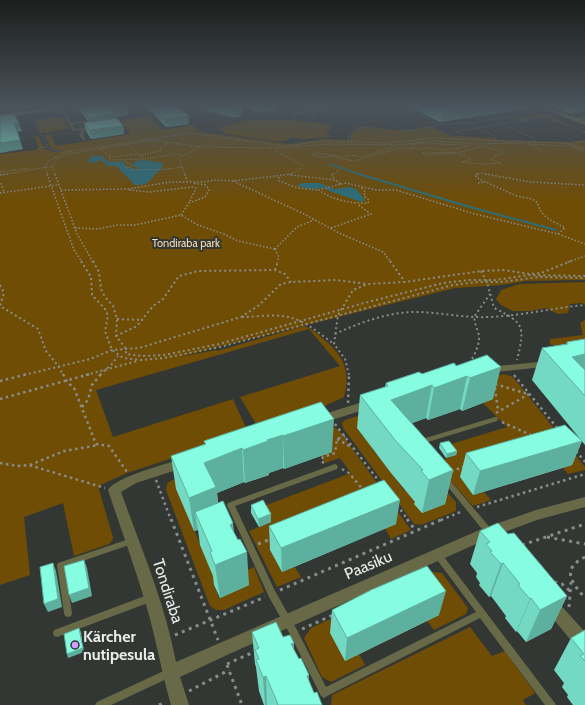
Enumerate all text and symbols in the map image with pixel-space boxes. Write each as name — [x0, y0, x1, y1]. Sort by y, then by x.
park label: Tondiraba park — [152, 236, 220, 250]
street label: Paasiku — [341, 547, 395, 583]
street label: Tondiraba — [149, 556, 187, 626]
place label: Kärcher nutipesula — [83, 627, 155, 664]
marker: Kärcher nutipesula — [70, 640, 80, 650]

